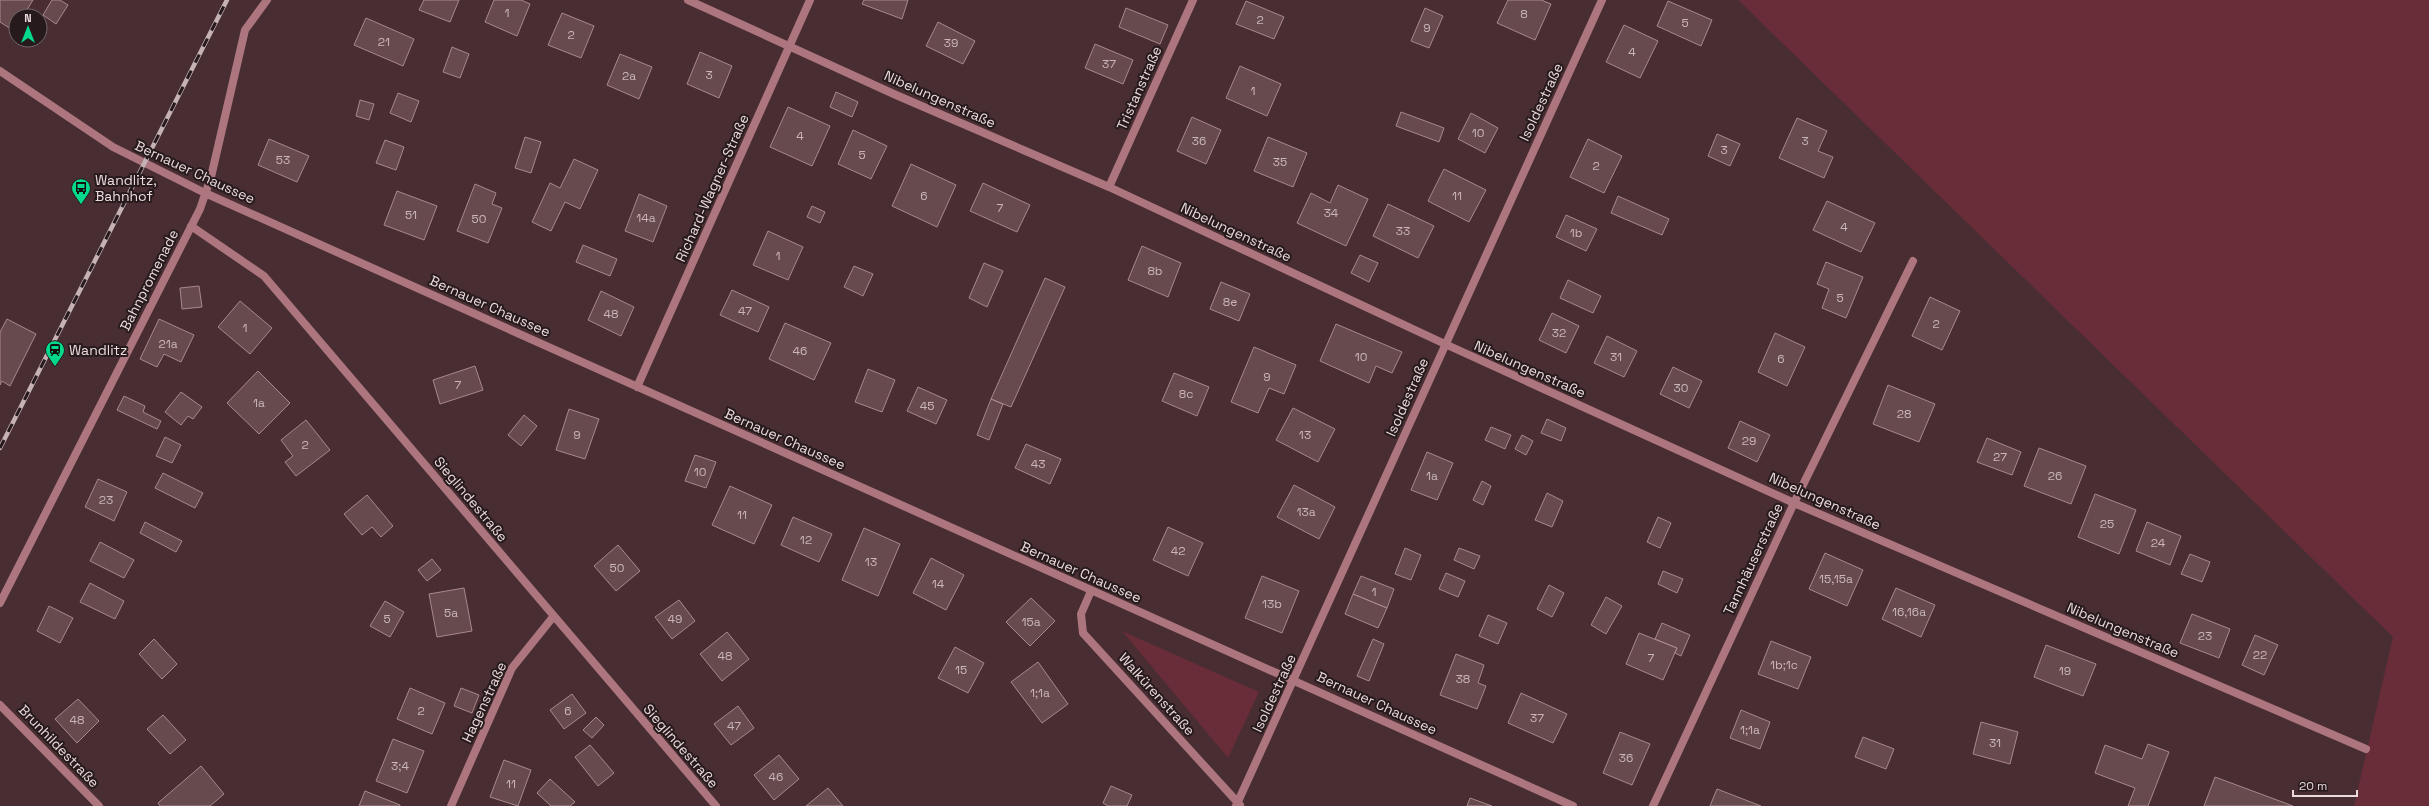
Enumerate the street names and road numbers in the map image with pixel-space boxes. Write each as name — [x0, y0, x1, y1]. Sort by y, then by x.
street label: Tristanstraße — [1112, 43, 1166, 133]
street label: Isoldestraße — [1515, 60, 1567, 144]
street label: Nibelungenstraße — [881, 66, 999, 132]
street label: Richard-Wagner-Straße — [671, 111, 753, 265]
street label: Bernauer Chaussee — [132, 136, 258, 208]
street label: Nibelungenstraße — [1178, 198, 1294, 266]
street label: Bahnpromenade — [116, 226, 182, 334]
street label: Bernauer Chaussee — [427, 271, 553, 341]
street label: Nibelungenstraße — [1471, 336, 1589, 402]
street label: Isoldestraße — [1382, 355, 1432, 439]
street label: Bernauer Chaussee — [722, 404, 848, 474]
street label: Sieglindestraße — [430, 453, 512, 545]
street label: Nibelungenstraße — [1766, 468, 1884, 534]
street label: Tannhäuserstraße — [1719, 500, 1787, 618]
street label: Bernauer Chaussee — [1018, 537, 1144, 607]
street label: Nibelungenstraße — [2064, 598, 2182, 662]
street label: Walkürenstraße — [1115, 649, 1199, 739]
street label: Isoldestraße — [1248, 651, 1300, 735]
street label: Hagenstraße — [458, 659, 510, 745]
street label: Bernauer Chaussee — [1314, 667, 1440, 739]
street label: Sieglindestraße — [639, 700, 723, 792]
street label: Brunhildestraße — [15, 701, 103, 791]

